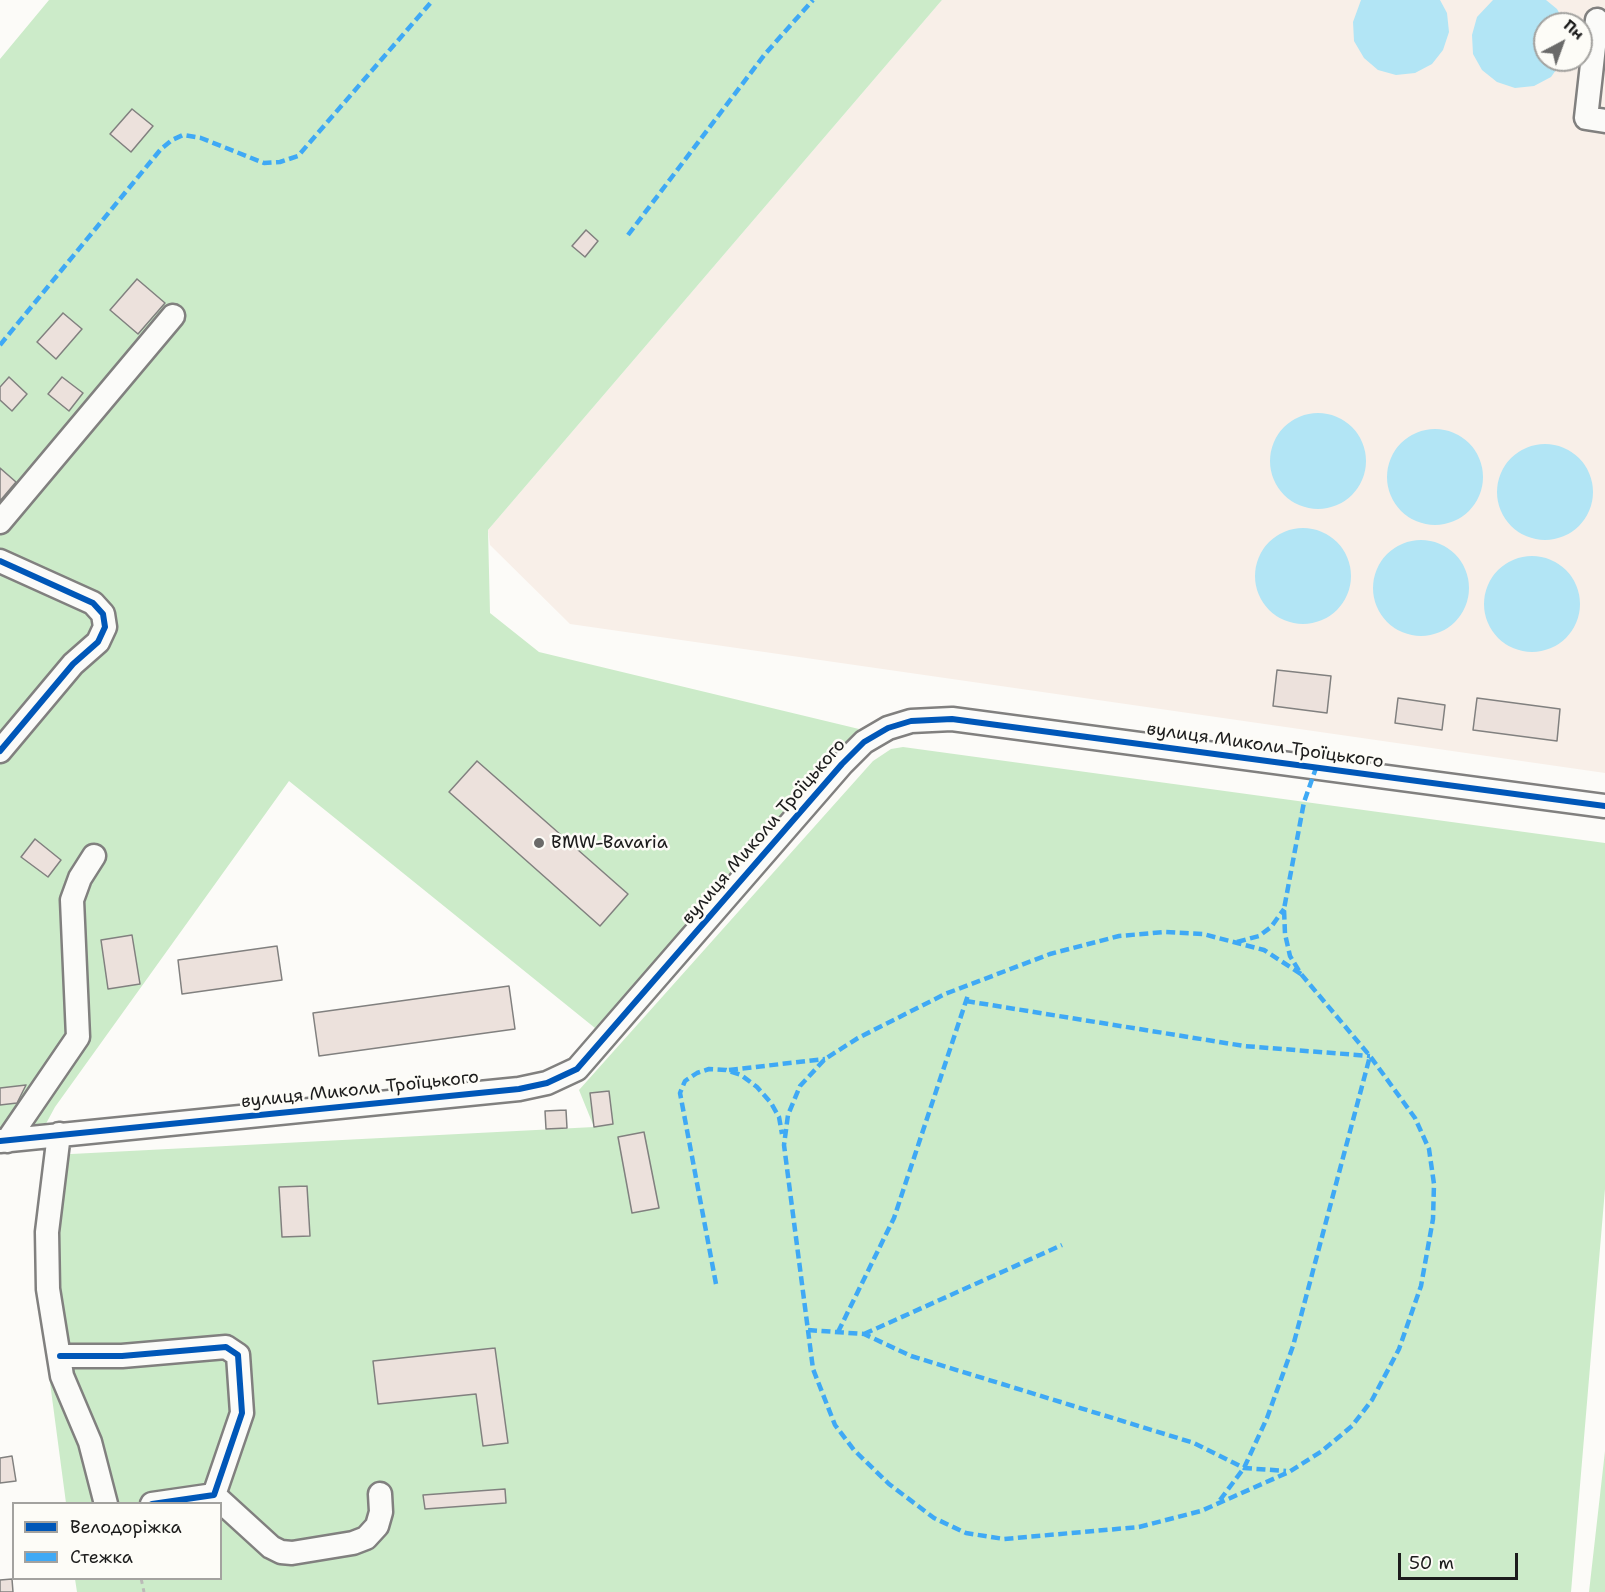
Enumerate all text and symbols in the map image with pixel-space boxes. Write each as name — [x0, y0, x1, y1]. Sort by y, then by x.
north arrow — [1533, 12, 1593, 72]
text: Пн — [1559, 15, 1589, 44]
street label: вулиця Миколи Троїцького — [1145, 719, 1385, 773]
street label: вулиця Миколи Троїцького — [677, 735, 851, 929]
place label: BMW-Bavaria — [551, 832, 668, 854]
marker: BMW-Bavaria — [532, 836, 546, 850]
street label: вулиця Миколи Троїцького — [240, 1067, 480, 1113]
legend — [12, 1502, 222, 1580]
text: Велодоріжка — [70, 1515, 182, 1539]
scale bar — [1401, 1541, 1521, 1579]
text: Стежка — [70, 1545, 133, 1569]
text: 50 m — [1409, 1551, 1454, 1575]

